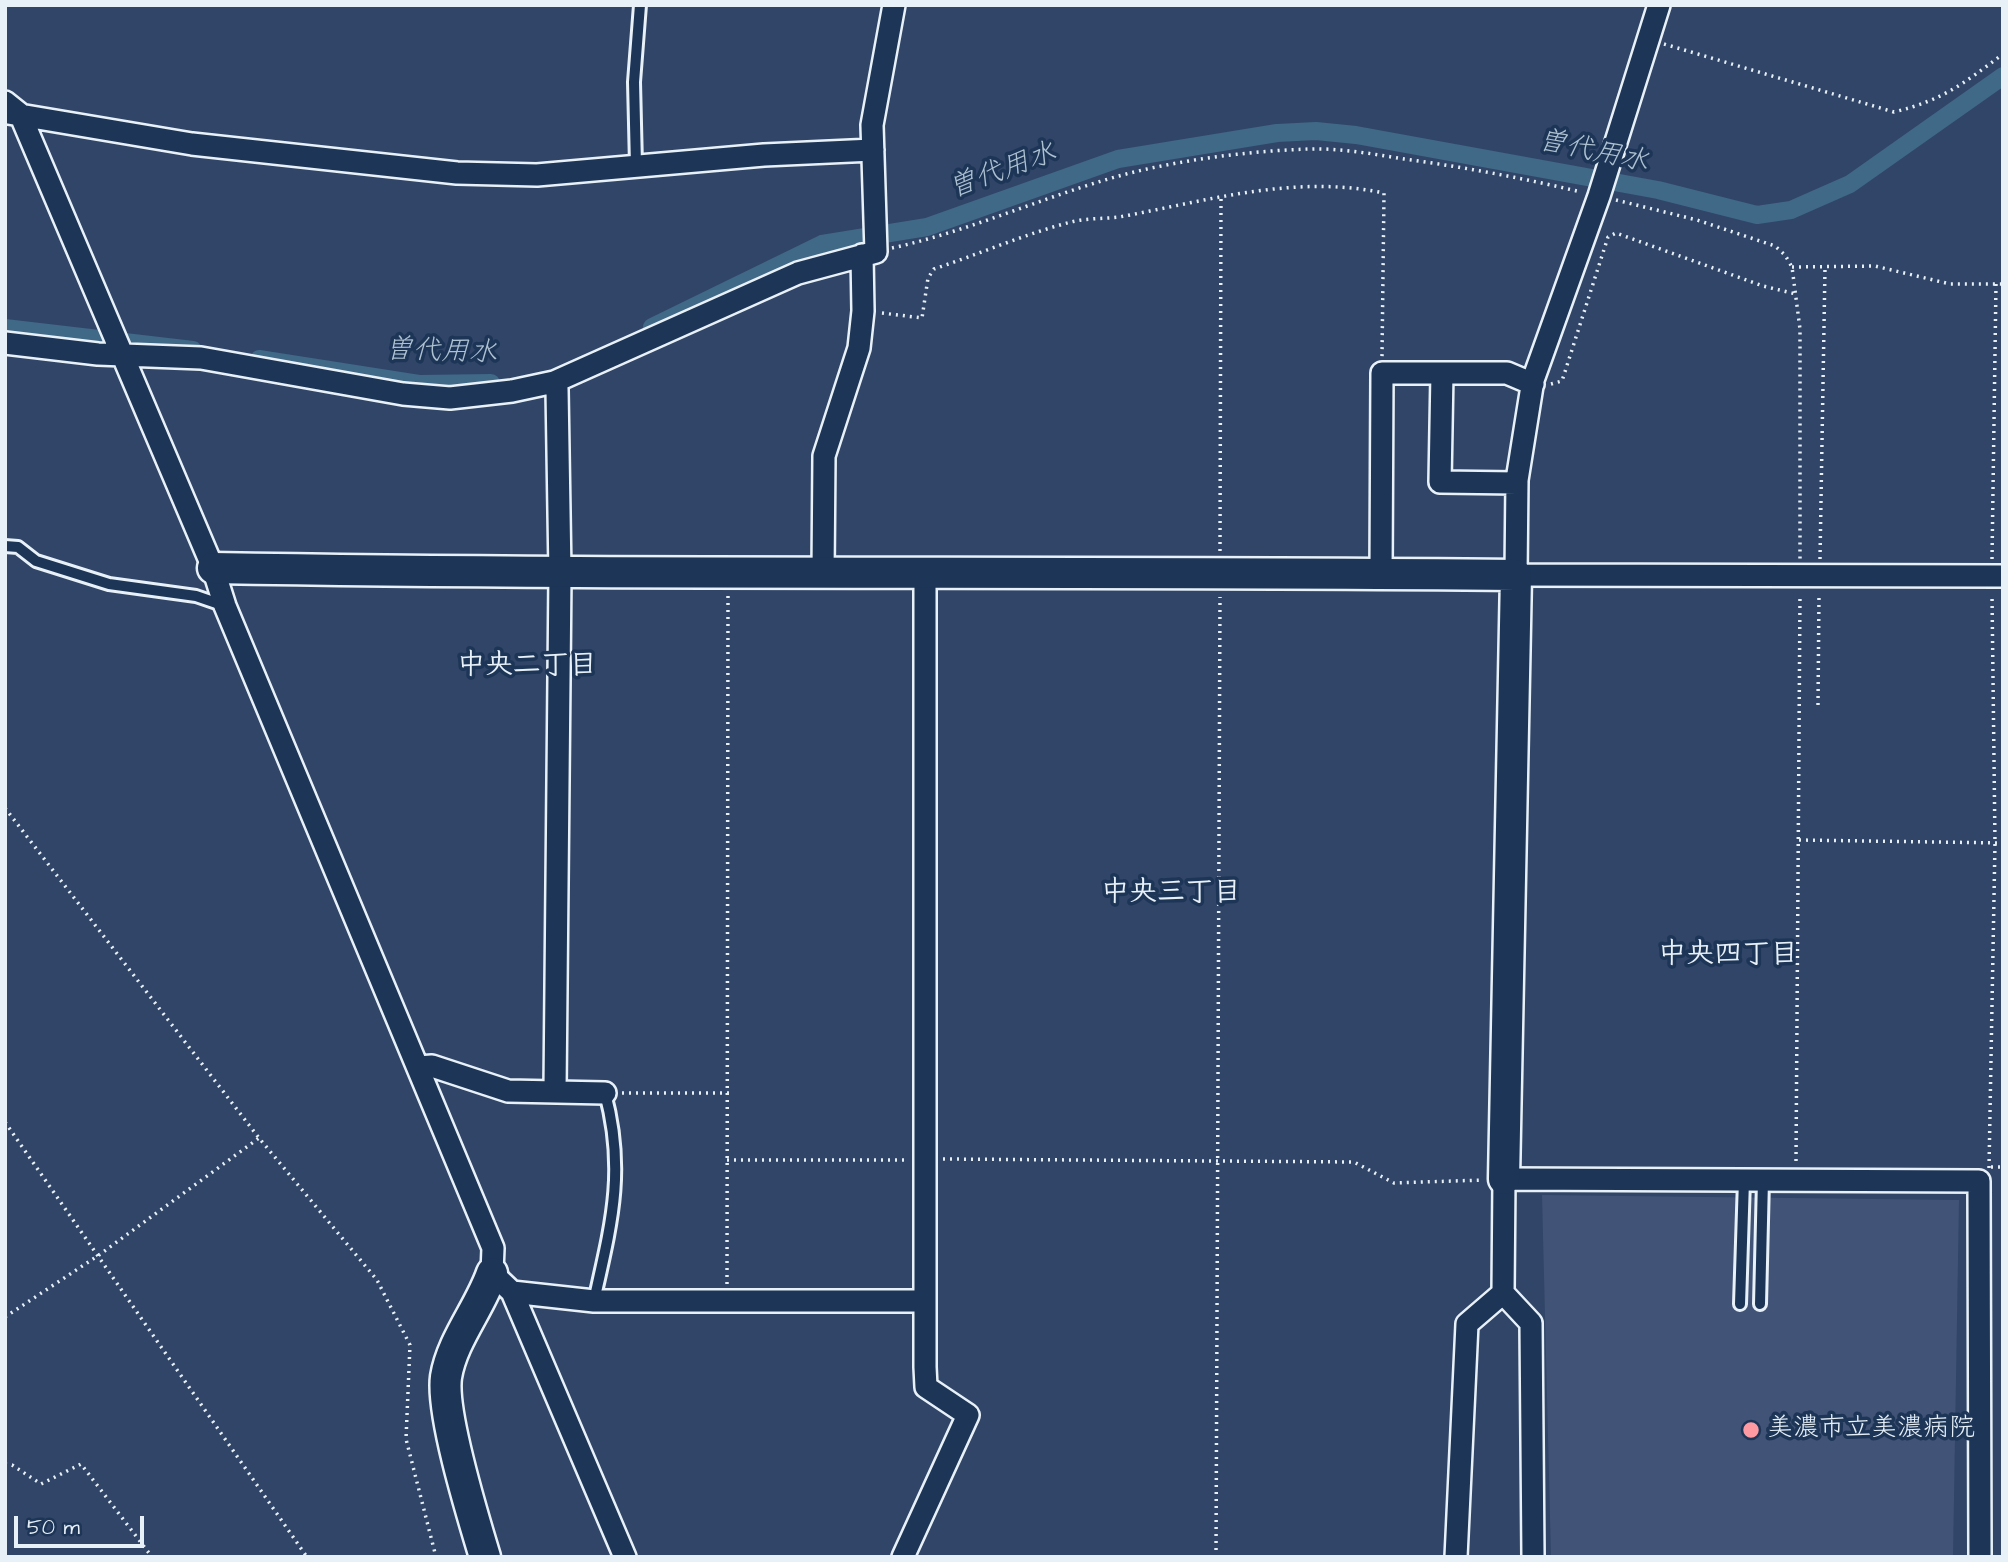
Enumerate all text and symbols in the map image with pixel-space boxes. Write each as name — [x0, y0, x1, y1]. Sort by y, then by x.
water label: 曽代用水 — [1535, 125, 1651, 181]
water label: 曽代用水 — [945, 137, 1061, 207]
water label: 曽代用水 — [384, 334, 498, 372]
district label: 中央二丁目 — [457, 650, 597, 684]
district label: 中央三丁目 — [1101, 877, 1241, 911]
district label: 中央四丁目 — [1658, 939, 1798, 973]
place label: 美濃市立美濃病院 — [1767, 1414, 1975, 1446]
marker: 美濃市立美濃病院 — [1741, 1420, 1761, 1440]
scale bar — [18, 1502, 147, 1546]
text: 50 m — [27, 1513, 80, 1542]

